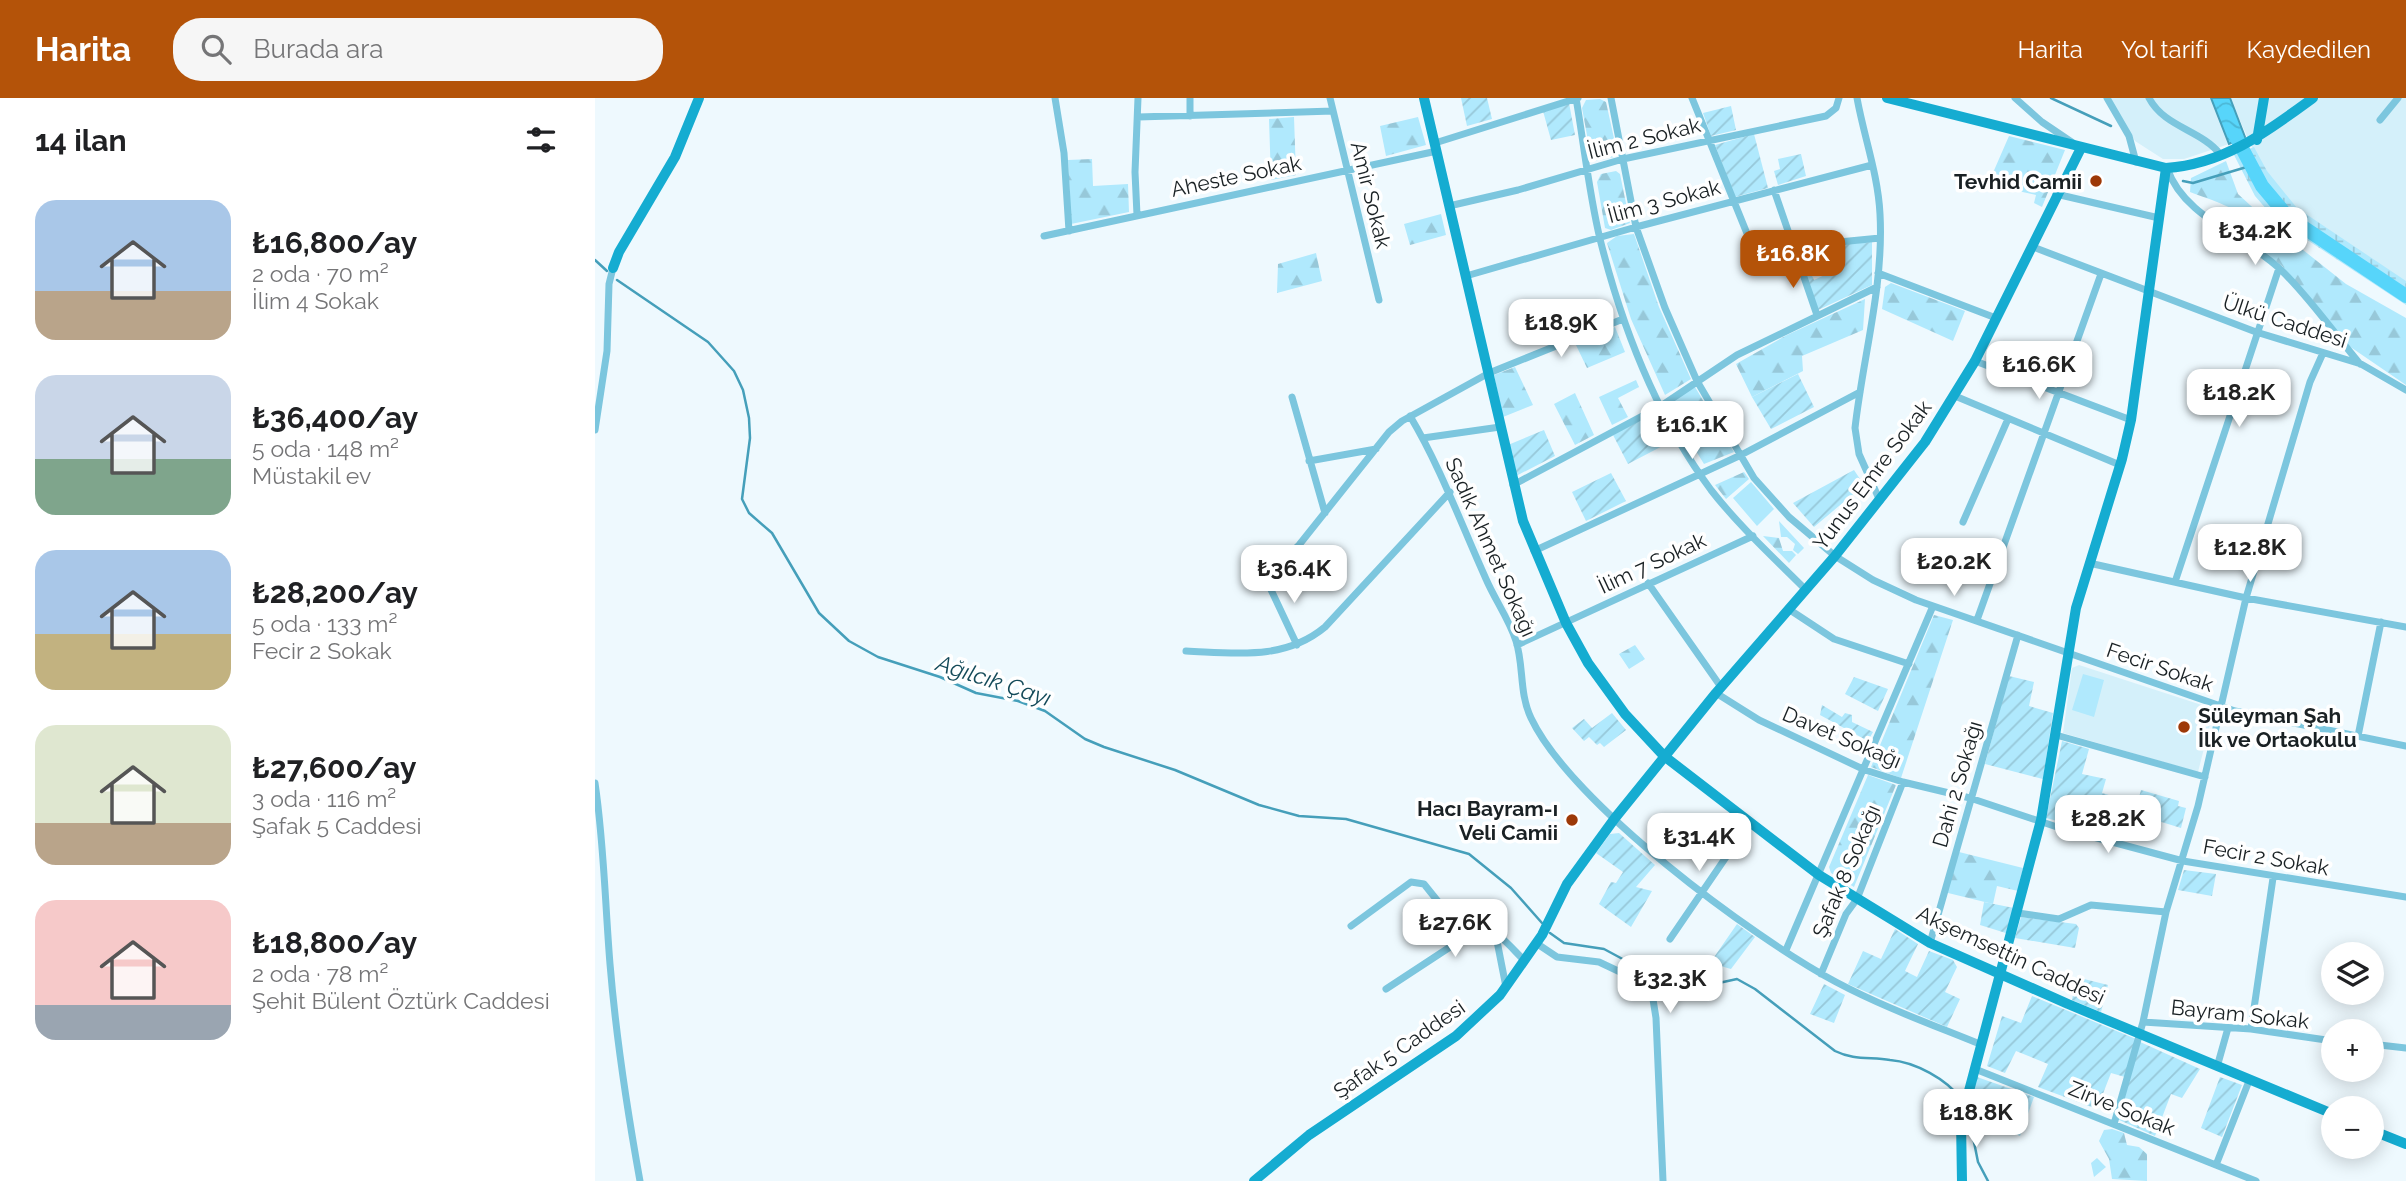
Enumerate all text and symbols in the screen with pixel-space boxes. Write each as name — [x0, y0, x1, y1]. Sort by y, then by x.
search box — [173, 18, 663, 81]
text: Harita — [35, 30, 131, 69]
icon: search — [197, 30, 235, 68]
text: Burada ara — [253, 34, 384, 64]
text: Harita — [2017, 35, 2083, 64]
text: Yol tarifi — [2121, 35, 2209, 64]
text: Kaydedilen — [2247, 35, 2371, 64]
street label: İlim 2 Sokak — [1585, 112, 1703, 164]
icon: filters — [522, 121, 560, 159]
text: 14 ilan — [35, 123, 127, 158]
street label: Amir Sokak — [1346, 139, 1396, 251]
street label: Aheste Sokak — [1169, 150, 1303, 202]
place label: Tevhid Camii — [1954, 169, 2082, 194]
marker: Tevhid Camii — [2088, 173, 2104, 189]
street label: İlim 3 Sokak — [1605, 174, 1723, 228]
pin: ₺34.2K — [2198, 208, 2312, 267]
text: ₺34.2K — [2218, 216, 2292, 243]
text: ₺16,800/ay — [252, 225, 417, 260]
icon: home — [91, 228, 175, 312]
pin: ₺16.8K — [1736, 230, 1850, 290]
text: ₺16.8K — [1756, 239, 1830, 266]
text: 2 oda · 70 m² — [252, 260, 389, 287]
text: İlim 4 Sokak — [252, 287, 379, 314]
street label: Ülkü Caddesi — [2220, 289, 2350, 353]
pin: ₺18.9K — [1504, 300, 1618, 359]
text: ₺18.9K — [1524, 308, 1598, 335]
pin: ₺16.6K — [1982, 342, 2096, 401]
text: ₺16.6K — [2002, 350, 2076, 377]
pin: ₺18.2K — [2182, 370, 2296, 429]
text: ₺18.2K — [2203, 378, 2275, 405]
street label: Yunus Emre Sokak — [1808, 395, 1936, 555]
text: ₺36,400/ay — [252, 400, 418, 435]
pin: ₺16.1K — [1635, 402, 1749, 461]
icon: home — [91, 403, 175, 487]
text: ₺16.1K — [1657, 410, 1727, 437]
text: 5 oda · 148 m² — [252, 435, 399, 462]
street label: Sadık Ahmet Sokağı — [1440, 454, 1542, 640]
text: Müstakil ev — [252, 462, 371, 489]
pin: ₺12.8K — [2193, 524, 2307, 584]
street label: İlim 7 Sokak — [1594, 527, 1710, 599]
text: ₺12.8K — [2214, 533, 2286, 560]
pin: ₺20.2K — [1897, 538, 2011, 598]
pin: ₺36.4K — [1237, 546, 1351, 605]
text: ₺20.2K — [1917, 547, 1991, 574]
text: ₺36.4K — [1257, 554, 1331, 581]
text: ₺28,200/ay — [252, 575, 418, 610]
icon: home — [91, 578, 175, 662]
text: 5 oda · 133 m² — [252, 610, 397, 637]
text: Fecir 2 Sokak — [252, 637, 392, 664]
street label: Fecir Sokak — [2103, 637, 2217, 697]
water label: Ağılcık Çayı — [931, 648, 1055, 711]
street label: Davet Sokağı — [1779, 701, 1905, 773]
place label: Süleyman Şah İlk ve Ortaokulu — [2198, 703, 2357, 752]
street label: Dahi 2 Sokağı — [1927, 718, 1987, 850]
marker: Süleyman Şah İlk ve Ortaokulu — [2176, 719, 2192, 735]
text: ₺27,600/ay — [252, 750, 416, 785]
icon: home — [91, 753, 175, 837]
text: 3 oda · 116 m² — [252, 785, 396, 812]
place label: Hacı Bayram-ı Veli Camii — [1417, 796, 1558, 845]
pin: ₺28.2K — [2051, 796, 2165, 855]
street label: Şafak 8 Sokağı — [1807, 801, 1885, 941]
text: ₺28.2K — [2071, 804, 2145, 831]
text: Şafak 5 Caddesi — [252, 812, 421, 839]
marker: Hacı Bayram-ı Veli Camii — [1564, 812, 1580, 828]
pin: ₺31.4K — [1642, 814, 1756, 873]
text: ₺31.4K — [1663, 822, 1735, 849]
street label: Fecir 2 Sokak — [2201, 834, 2331, 880]
pin: ₺27.6K — [1398, 900, 1512, 959]
street label: Akşemsettin Caddesi — [1913, 900, 2109, 1010]
text: ₺27.6K — [1419, 908, 1491, 935]
text: ₺18,800/ay — [252, 925, 417, 960]
icon: home — [91, 928, 175, 1012]
map controls — [2321, 942, 2384, 1159]
button: layers — [2321, 942, 2384, 1005]
pin: ₺32.3K — [1613, 956, 1727, 1015]
text: 2 oda · 78 m² — [252, 960, 388, 987]
text: ₺32.3K — [1634, 964, 1706, 991]
text: Şehit Bülent Öztürk Caddesi — [252, 987, 550, 1014]
street label: Şafak 5 Caddesi — [1328, 994, 1470, 1104]
street label: Bayram Sokak — [2170, 994, 2310, 1034]
button: + — [2321, 1019, 2384, 1082]
street label: Zirve Sokak — [2065, 1075, 2179, 1141]
pin: ₺18.8K — [1919, 1090, 2033, 1149]
button: − — [2321, 1096, 2384, 1159]
text: ₺18.8K — [1939, 1098, 2013, 1125]

